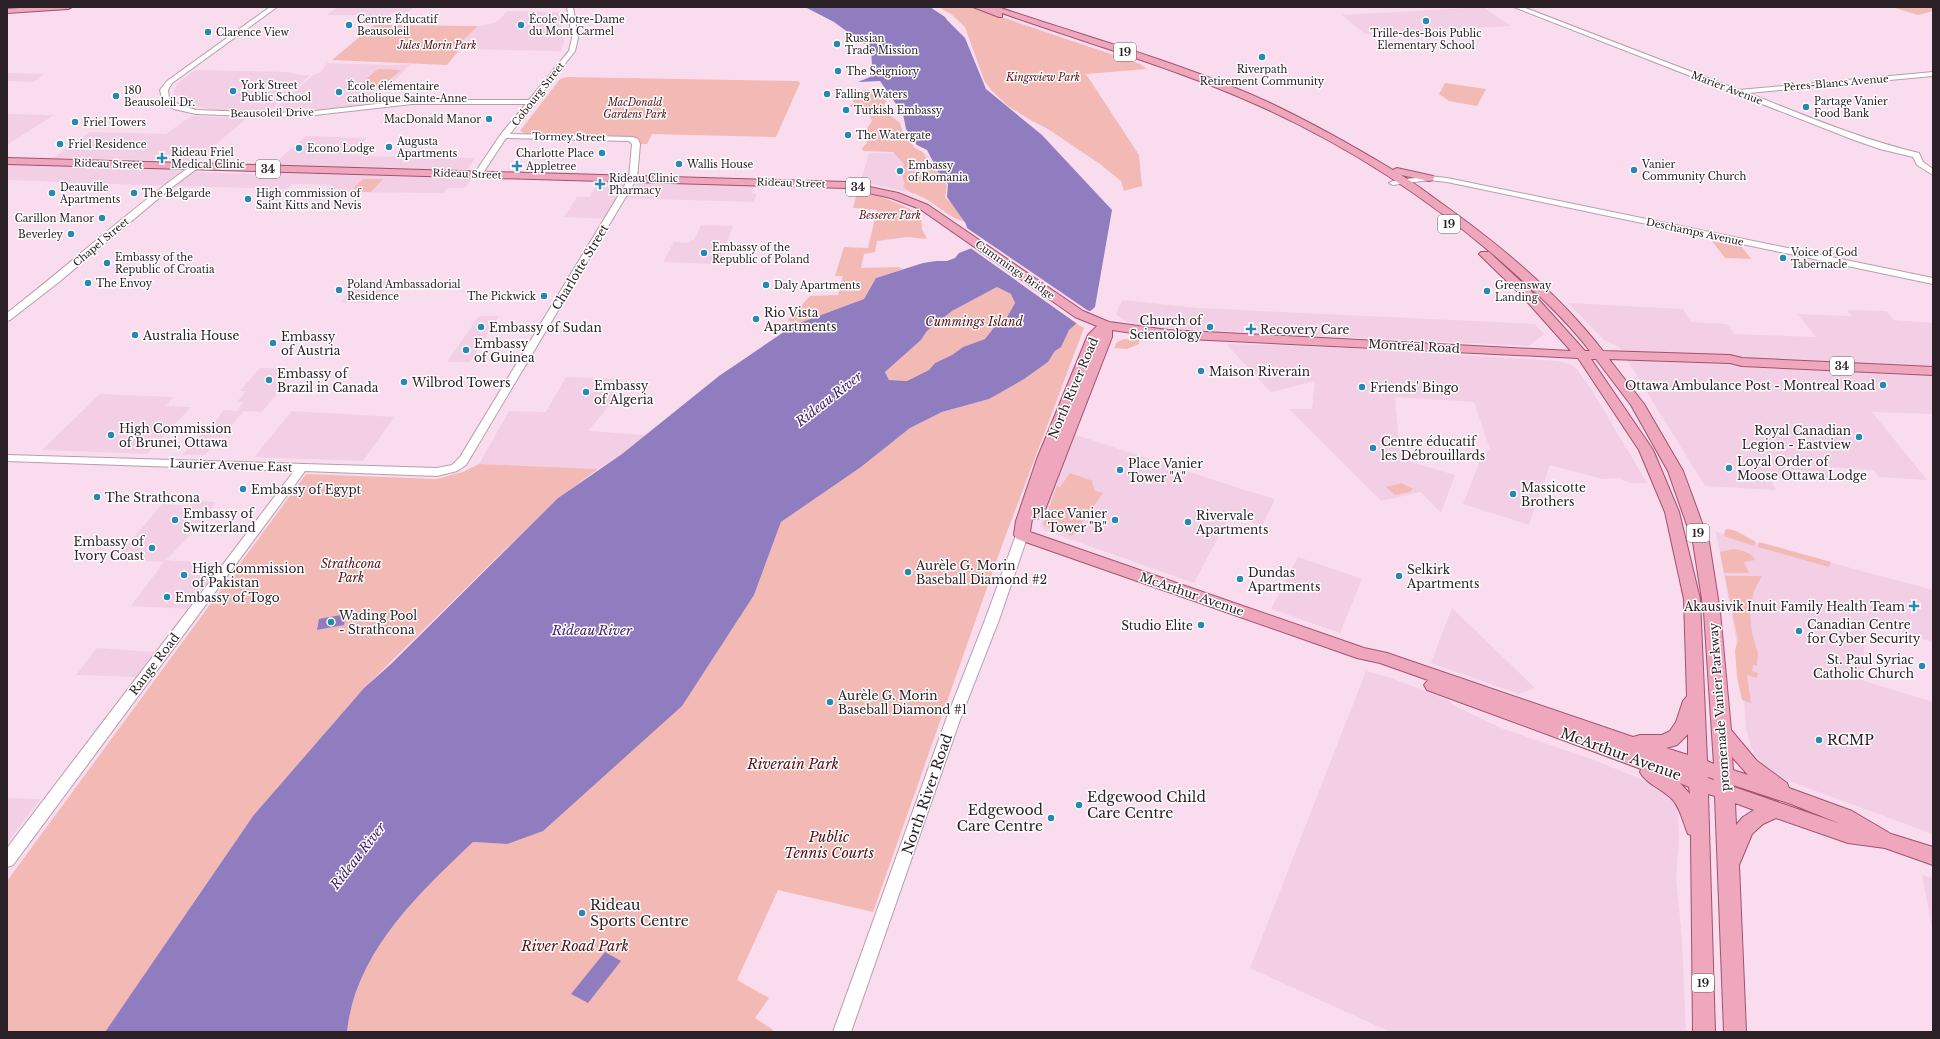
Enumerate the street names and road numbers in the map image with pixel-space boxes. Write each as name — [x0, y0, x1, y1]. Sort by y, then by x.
road number: 19 — [1114, 43, 1136, 61]
street label: Cobourg Street — [509, 59, 567, 129]
street label: Marier Avenue — [1689, 68, 1765, 108]
street label: Pères-Blancs Avenue — [1783, 72, 1889, 94]
street label: Beausoleil Drive — [230, 106, 314, 120]
street label: Tormey Street — [532, 130, 606, 144]
street label: Rideau Street — [73, 156, 143, 172]
road number: 34 — [256, 160, 280, 178]
street label: Rideau Street — [432, 166, 502, 182]
street label: Rideau Street — [756, 175, 826, 191]
road number: 34 — [846, 178, 870, 196]
street label: Chapel Street — [70, 215, 132, 269]
road number: 19 — [1438, 215, 1460, 233]
street label: Deschamps Avenue — [1645, 215, 1745, 249]
street label: Charlotte Street — [548, 221, 612, 313]
street label: Cummings Bridge — [973, 238, 1058, 302]
street label: North River Road — [1045, 335, 1101, 441]
street label: Montréal Road — [1368, 336, 1460, 356]
road number: 34 — [1830, 357, 1854, 375]
street label: Laurier Avenue East — [169, 455, 293, 475]
road number: 19 — [1687, 524, 1709, 542]
street label: McArthur Avenue — [1138, 569, 1246, 619]
street label: promenade Vanier Parkway — [1706, 622, 1732, 792]
street label: Range Road — [126, 630, 182, 698]
street label: McArthur Avenue — [1558, 724, 1684, 784]
street label: North River Road — [898, 731, 956, 857]
road number: 19 — [1692, 974, 1714, 992]

